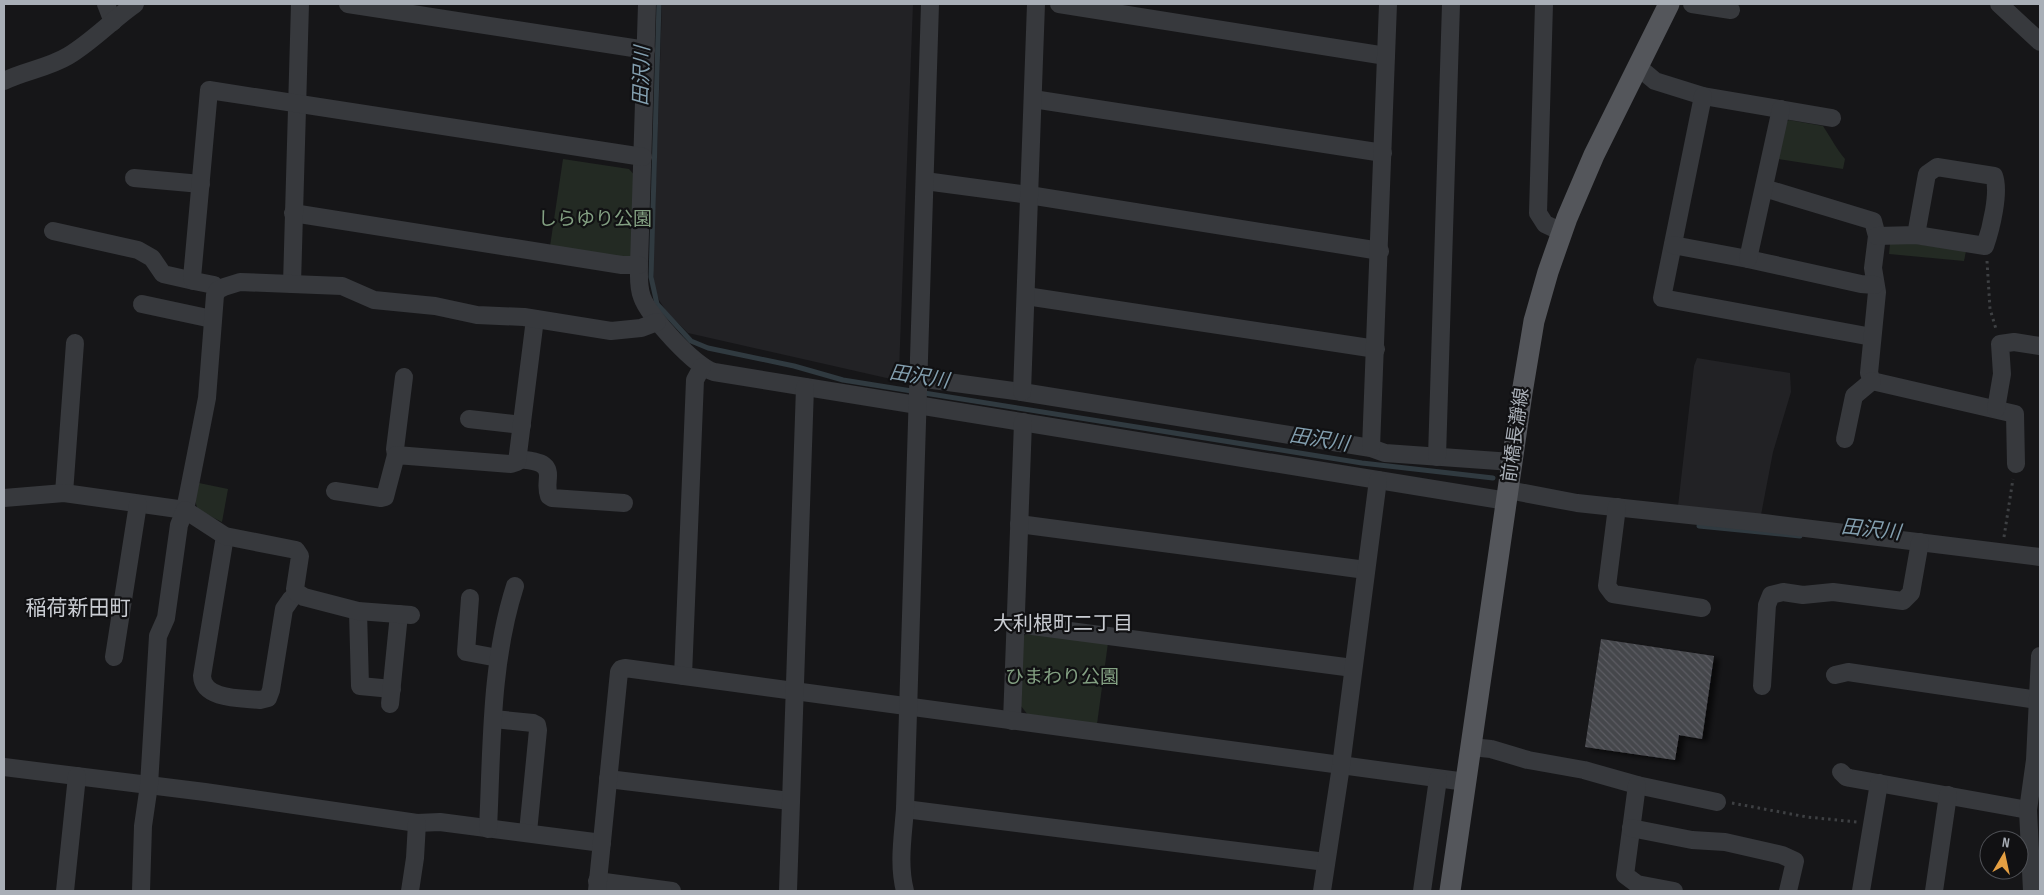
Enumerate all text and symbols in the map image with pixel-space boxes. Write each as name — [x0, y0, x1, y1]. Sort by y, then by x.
water label: 田沢川 — [629, 44, 655, 106]
park label: しらゆり公園 — [538, 208, 652, 231]
water label: 田沢川 — [887, 360, 952, 394]
street label: 前橋長瀞線 — [1498, 386, 1534, 484]
water label: 田沢川 — [1287, 423, 1352, 457]
water label: 田沢川 — [1840, 515, 1904, 545]
district label: 稲荷新田町 — [26, 596, 131, 621]
district label: 大利根町二丁目 — [993, 612, 1133, 636]
park label: ひまわり公園 — [1005, 666, 1119, 689]
north arrow — [1979, 830, 2029, 880]
text: N — [2001, 834, 2011, 852]

